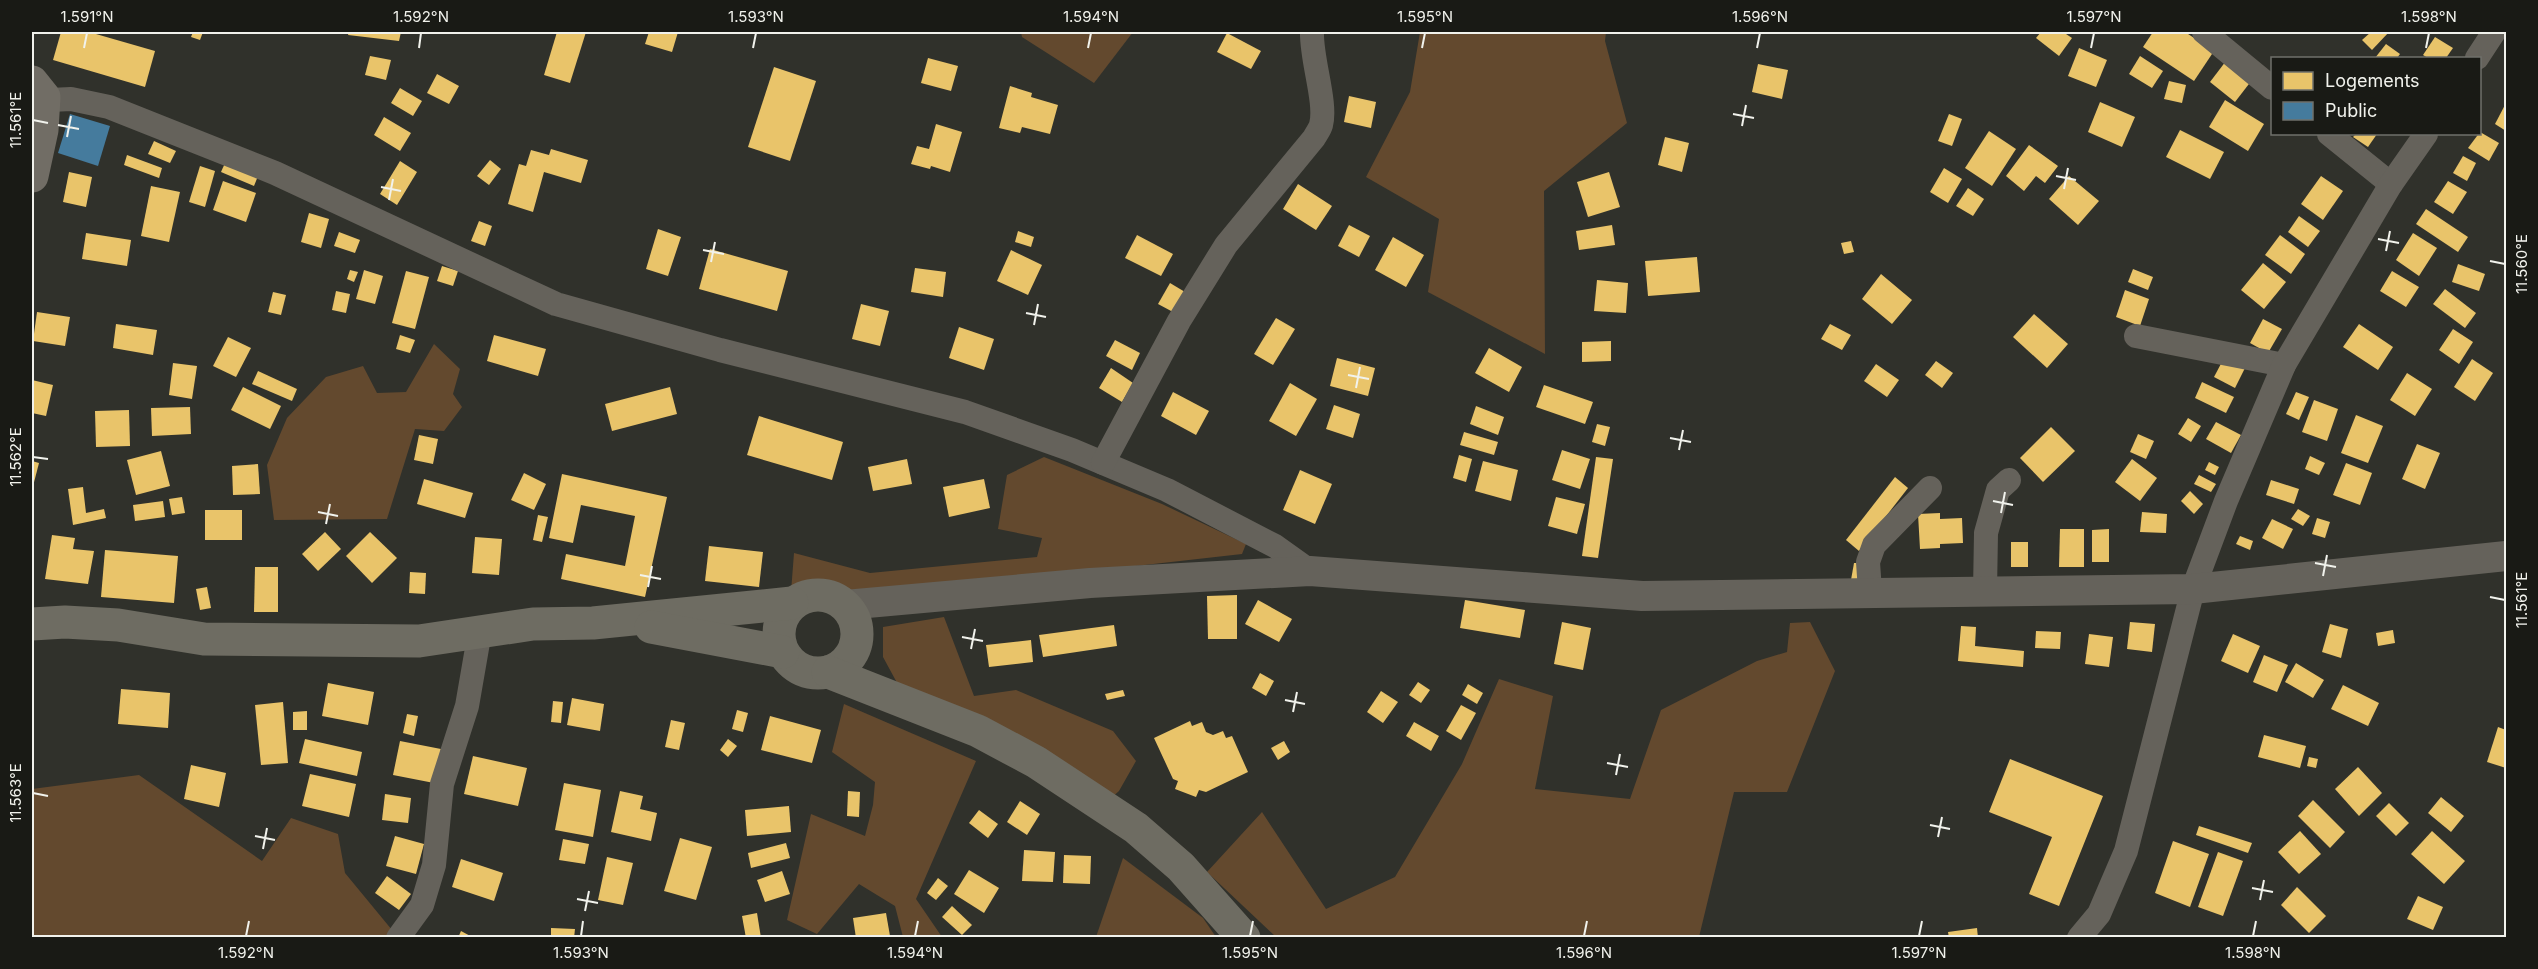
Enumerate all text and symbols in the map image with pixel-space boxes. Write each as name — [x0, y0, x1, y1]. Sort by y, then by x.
text: 1.591°N — [61, 7, 113, 26]
text: 1.592°N — [393, 7, 449, 26]
text: 1.593°N — [728, 7, 784, 26]
text: 1.594°N — [1063, 7, 1119, 26]
text: 1.595°N — [1397, 7, 1453, 26]
text: 1.596°N — [1732, 7, 1788, 26]
text: 1.597°N — [2067, 7, 2121, 26]
text: 1.598°N — [2401, 7, 2457, 26]
legend — [2271, 57, 2481, 135]
text: Logements — [2325, 70, 2420, 91]
text: 11.561°E — [6, 92, 25, 148]
text: Public — [2325, 100, 2377, 121]
text: 11.560°E — [2512, 234, 2531, 294]
text: 11.562°E — [6, 427, 25, 487]
text: 11.561°E — [2512, 572, 2531, 628]
text: 11.563°E — [6, 763, 25, 823]
text: 1.592°N — [218, 943, 274, 962]
text: 1.593°N — [553, 943, 609, 962]
text: 1.594°N — [887, 943, 943, 962]
text: 1.595°N — [1222, 943, 1278, 962]
text: 1.596°N — [1556, 943, 1612, 962]
text: 1.597°N — [1892, 943, 1946, 962]
text: 1.598°N — [2225, 943, 2281, 962]

